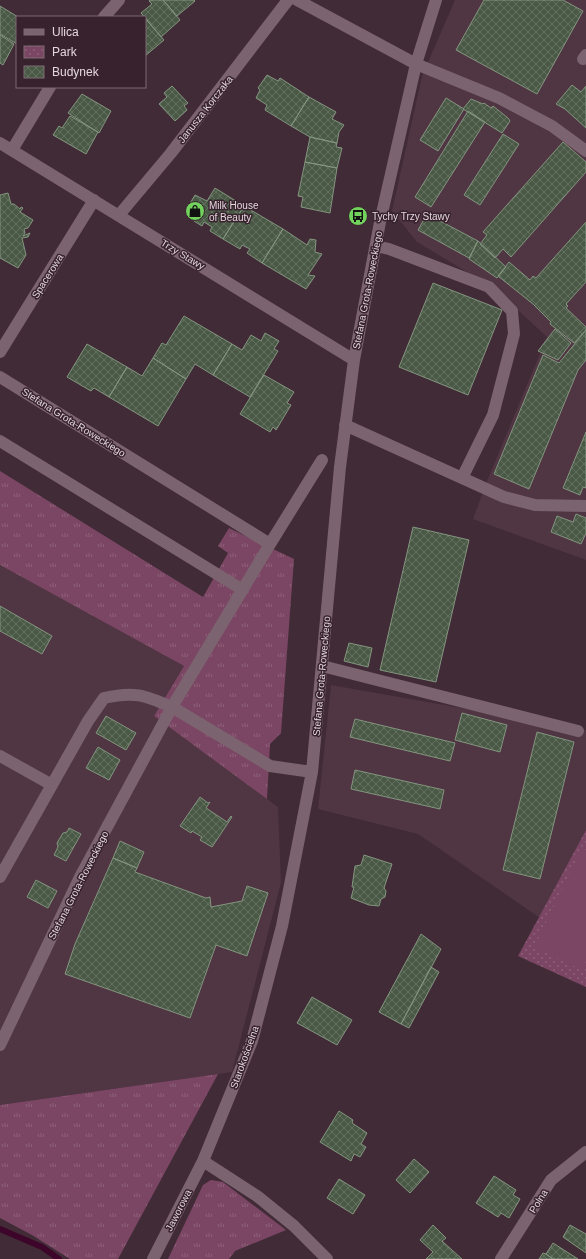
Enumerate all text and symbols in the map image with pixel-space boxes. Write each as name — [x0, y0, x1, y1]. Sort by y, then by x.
legend — [16, 16, 146, 88]
text: Ulica — [52, 25, 79, 39]
text: Park — [52, 45, 78, 59]
text: Budynek — [52, 65, 100, 79]
street label: Janusza Korczaka — [176, 73, 235, 145]
shop icon: Milk House of Beauty — [184, 200, 206, 222]
place label: Milk House of Beauty — [209, 200, 259, 223]
bus stop icon: Tychy Trzy Stawy — [347, 205, 369, 227]
place label: Tychy Trzy Stawy — [372, 211, 450, 222]
street label: Stefana Grota-Roweckiego — [351, 230, 384, 350]
street label: Trzy Stawy — [159, 237, 207, 272]
street label: Spacerowa — [30, 252, 66, 300]
street label: Stefana Grota-Roweckiego — [20, 386, 128, 459]
street label: Stefana Grota-Roweckiego — [311, 615, 332, 736]
street label: Stefana Grota-Roweckiego — [46, 829, 111, 941]
street label: Starokościelna — [228, 1024, 261, 1090]
street label: Jaworowa — [163, 1187, 194, 1233]
street label: Polna — [527, 1187, 550, 1215]

